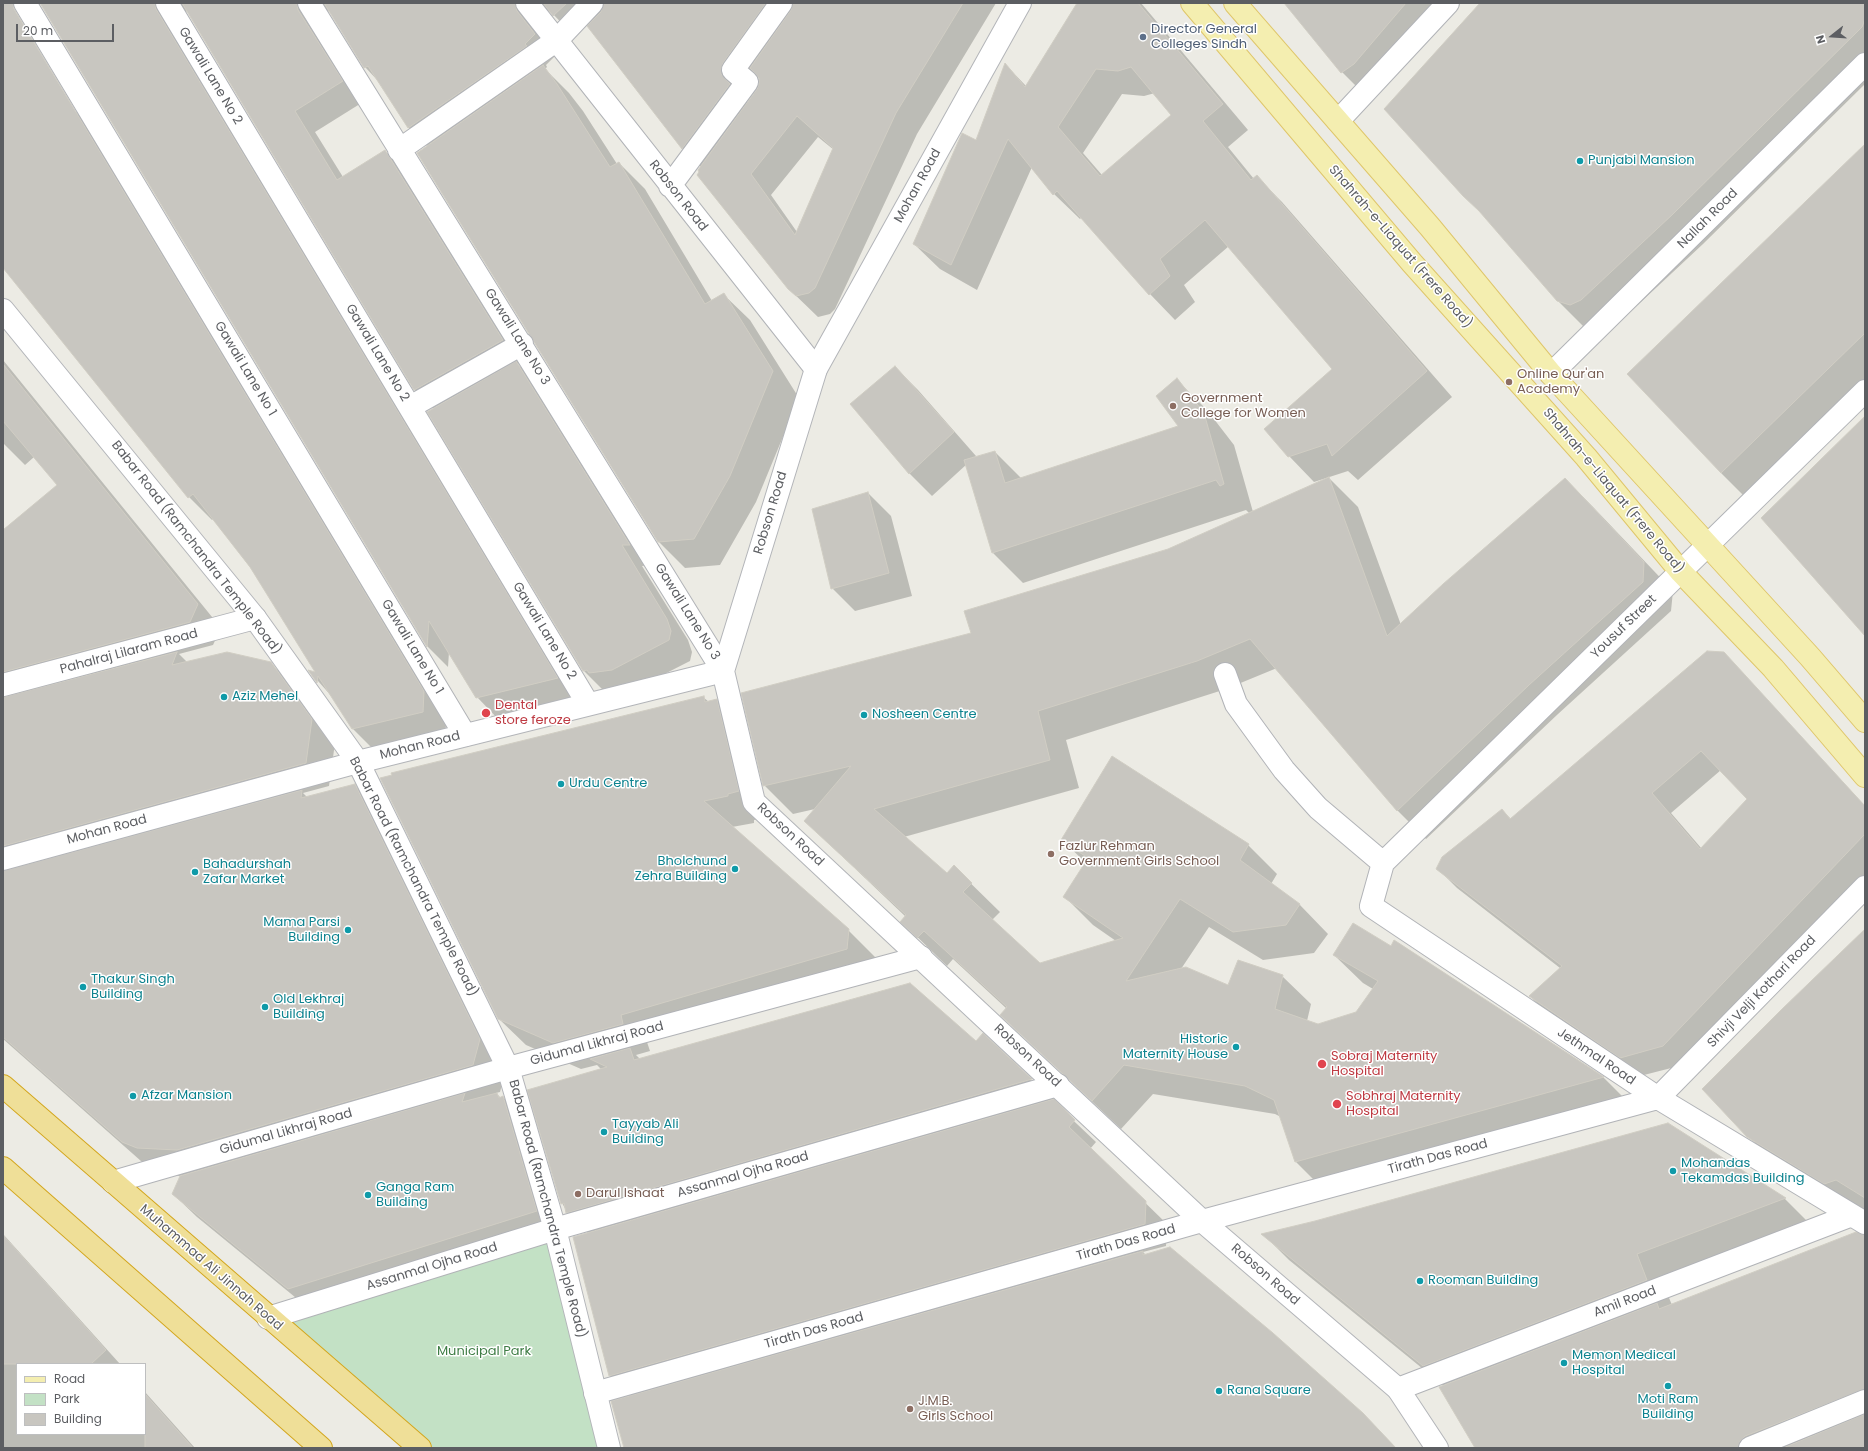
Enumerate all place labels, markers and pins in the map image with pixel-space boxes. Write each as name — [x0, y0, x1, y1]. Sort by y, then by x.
place label: Director General Colleges Sindh — [1151, 22, 1257, 53]
marker: Director General Colleges Sindh — [1138, 32, 1148, 42]
place label: Punjabi Mansion — [1588, 153, 1695, 169]
marker: Punjabi Mansion — [1575, 156, 1585, 166]
place label: Online Qur'an Academy — [1517, 367, 1604, 398]
marker: Online Qur'an Academy — [1504, 377, 1514, 387]
place label: Government College for Women — [1181, 391, 1306, 422]
marker: Government College for Women — [1168, 401, 1178, 411]
place label: Aziz Mehel — [232, 689, 298, 705]
marker: Aziz Mehel — [219, 692, 229, 702]
place label: Dental store feroze — [495, 698, 571, 729]
marker: Dental store feroze — [480, 707, 492, 719]
place label: Nosheen Centre — [872, 707, 977, 723]
marker: Nosheen Centre — [859, 710, 869, 720]
place label: Urdu Centre — [569, 776, 647, 792]
marker: Urdu Centre — [556, 779, 566, 789]
place label: Fazlur Rehman Government Girls School — [1059, 839, 1219, 870]
marker: Fazlur Rehman Government Girls School — [1046, 849, 1056, 859]
place label: Bholchund Zehra Building — [635, 854, 727, 885]
place label: Bahadurshah Zafar Market — [203, 857, 291, 888]
marker: Bholchund Zehra Building — [730, 864, 740, 874]
marker: Bahadurshah Zafar Market — [190, 867, 200, 877]
place label: Mama Parsi Building — [263, 915, 340, 946]
marker: Mama Parsi Building — [343, 925, 353, 935]
place label: Thakur Singh Building — [91, 972, 175, 1003]
marker: Thakur Singh Building — [78, 982, 88, 992]
place label: Old Lekhraj Building — [273, 992, 344, 1023]
marker: Old Lekhraj Building — [260, 1002, 270, 1012]
place label: Historic Maternity House — [1123, 1032, 1228, 1063]
marker: Historic Maternity House — [1231, 1042, 1241, 1052]
place label: Sobraj Maternity Hospital — [1331, 1049, 1437, 1080]
marker: Sobraj Maternity Hospital — [1316, 1058, 1328, 1070]
place label: Afzar Mansion — [141, 1088, 232, 1104]
place label: Sobhraj Maternity Hospital — [1346, 1089, 1461, 1120]
marker: Afzar Mansion — [128, 1091, 138, 1101]
marker: Sobhraj Maternity Hospital — [1331, 1098, 1343, 1110]
place label: Tayyab Ali Building — [612, 1117, 679, 1148]
marker: Tayyab Ali Building — [599, 1127, 609, 1137]
place label: Mohandas Tekamdas Building — [1681, 1156, 1805, 1187]
marker: Mohandas Tekamdas Building — [1668, 1166, 1678, 1176]
place label: Ganga Ram Building — [376, 1180, 454, 1211]
place label: Darul Ishaat — [586, 1186, 664, 1202]
marker: Darul Ishaat — [573, 1189, 583, 1199]
marker: Ganga Ram Building — [363, 1190, 373, 1200]
place label: Rooman Building — [1428, 1273, 1538, 1289]
marker: Rooman Building — [1415, 1276, 1425, 1286]
place label: Memon Medical Hospital — [1572, 1348, 1676, 1379]
marker: Memon Medical Hospital — [1559, 1358, 1569, 1368]
marker: Moti Ram Building — [1663, 1381, 1673, 1391]
place label: Rana Square — [1227, 1383, 1311, 1399]
marker: Rana Square — [1214, 1386, 1224, 1396]
place label: Moti Ram Building — [1638, 1392, 1698, 1423]
place label: J.M.B. Girls School — [918, 1394, 993, 1425]
marker: J.M.B. Girls School — [905, 1404, 915, 1414]

